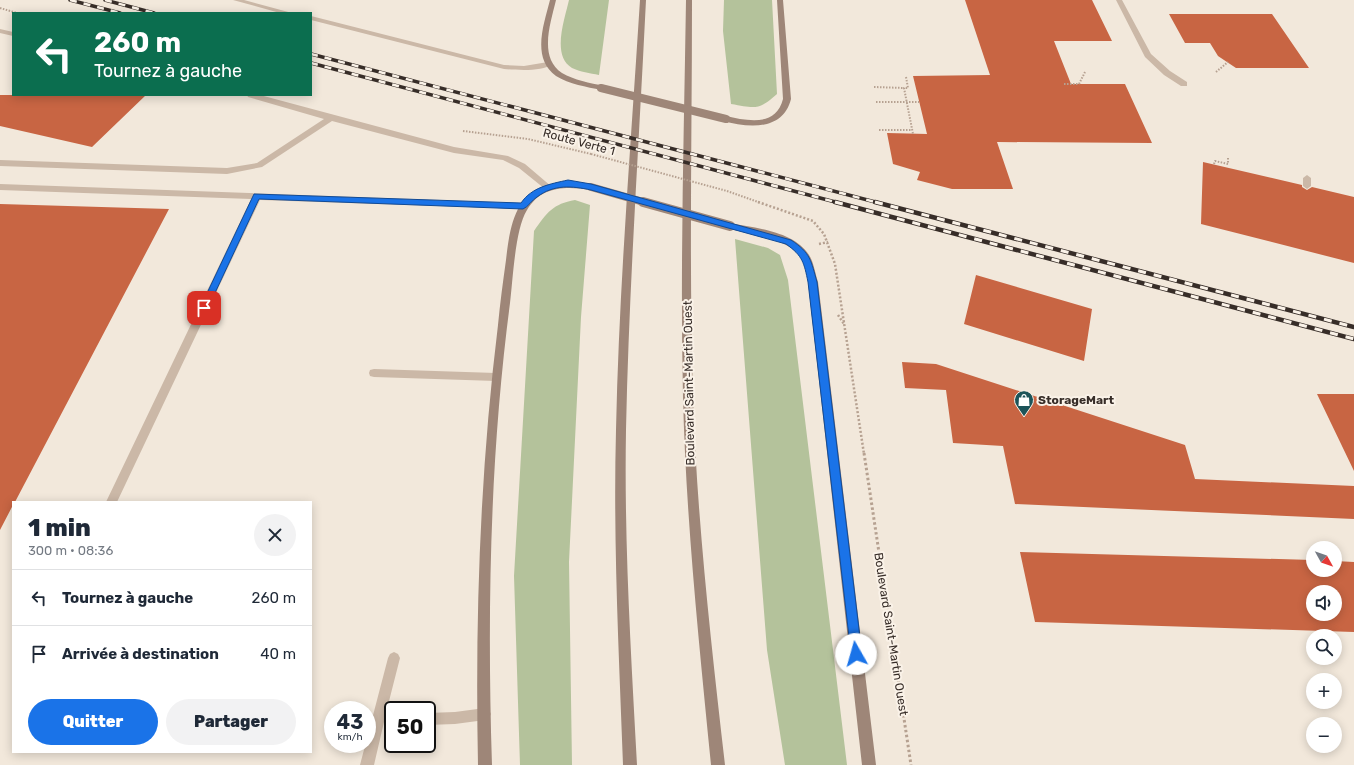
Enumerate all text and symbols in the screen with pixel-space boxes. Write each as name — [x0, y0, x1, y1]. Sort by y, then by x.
text: 260 m — [94, 26, 181, 59]
icon: left — [28, 28, 80, 80]
text: Tournez à gauche — [94, 60, 242, 82]
street label: Route Verte 1 — [541, 126, 617, 158]
pin — [187, 291, 221, 325]
icon: arrive — [193, 297, 215, 319]
street label: Boulevard Saint-Martin Ouest — [681, 300, 697, 466]
shop icon: StorageMart — [1013, 389, 1035, 417]
place label: StorageMart — [1038, 393, 1115, 407]
text: 1 min — [28, 514, 91, 542]
button: close — [254, 514, 296, 556]
north arrow — [1306, 541, 1342, 577]
map controls — [1306, 541, 1342, 753]
text: 300 m · 08:36 — [28, 543, 113, 558]
street label: Boulevard Saint-Martin Ouest — [871, 551, 911, 717]
button: sound — [1306, 585, 1342, 621]
icon: left — [28, 587, 50, 609]
text: Tournez à gauche — [62, 589, 193, 607]
text: 260 m — [252, 589, 296, 607]
button: search — [1306, 629, 1342, 665]
position arrow — [835, 633, 877, 675]
icon: arrive — [28, 643, 50, 665]
text: Arrivée à destination — [62, 645, 219, 663]
text: 40 m — [260, 645, 296, 663]
button: + — [1306, 673, 1342, 709]
button: Quitter — [28, 699, 158, 745]
button: Partager — [166, 699, 296, 745]
speed limit sign: 50 — [384, 701, 436, 753]
text: 43 — [337, 710, 363, 734]
button: − — [1306, 717, 1342, 753]
text: km/h — [338, 731, 362, 743]

